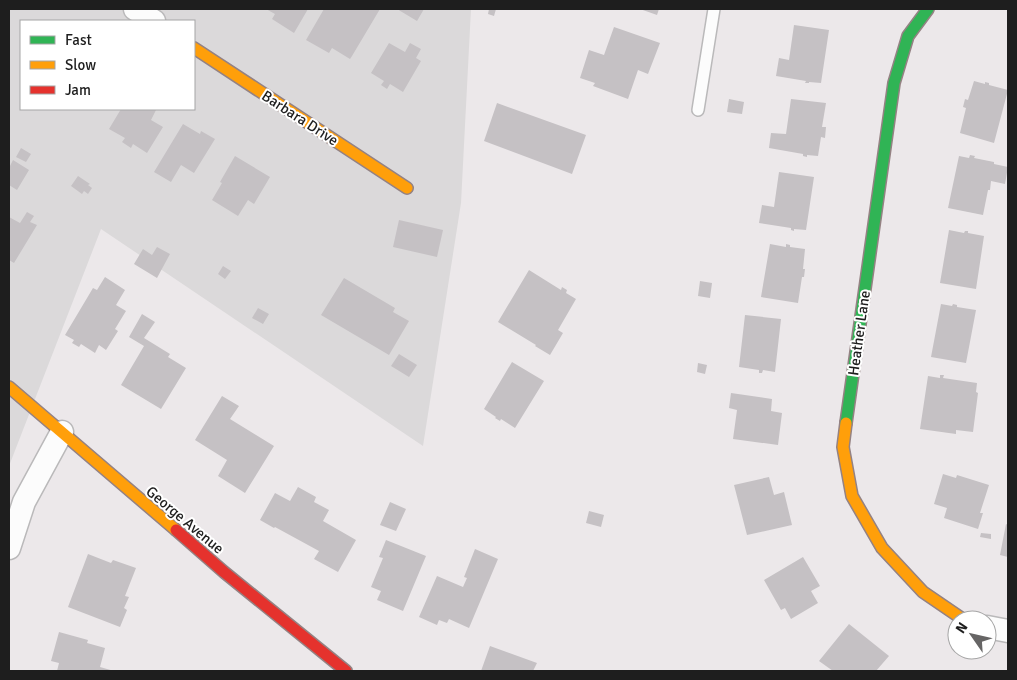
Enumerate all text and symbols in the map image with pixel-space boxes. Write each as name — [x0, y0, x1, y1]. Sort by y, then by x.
legend — [20, 20, 195, 110]
text: Fast — [65, 31, 92, 49]
text: Slow — [65, 56, 96, 74]
text: Jam — [65, 81, 91, 99]
street label: Barbara Drive — [258, 87, 342, 149]
street label: Heather Lane — [844, 289, 874, 377]
street label: George Avenue — [142, 482, 228, 558]
north arrow — [947, 610, 997, 660]
text: N — [952, 619, 971, 637]

